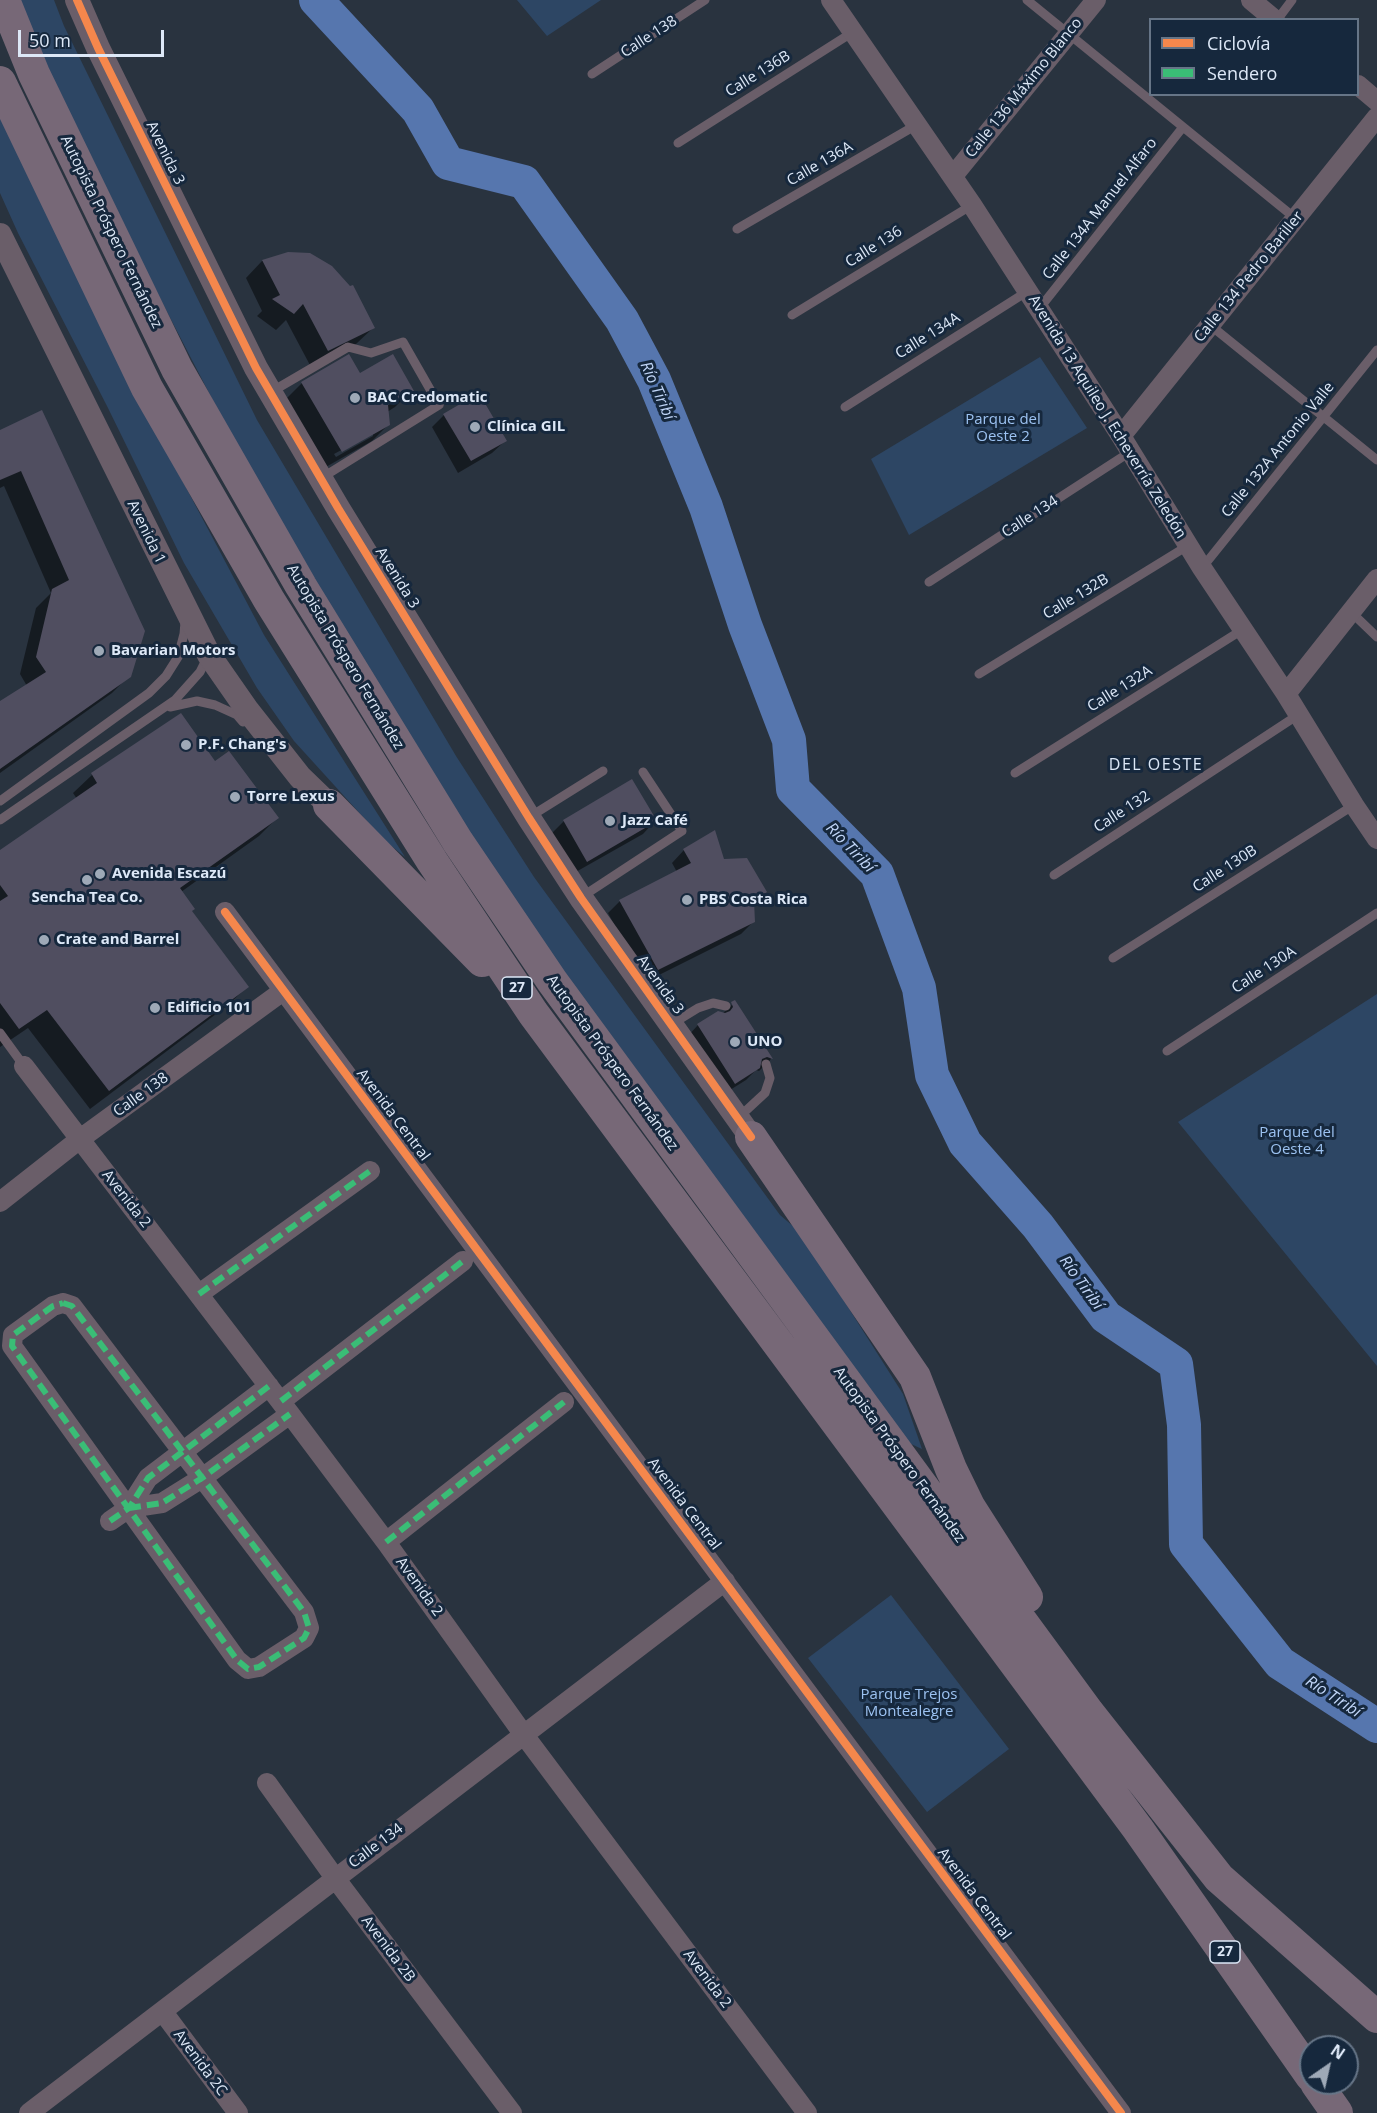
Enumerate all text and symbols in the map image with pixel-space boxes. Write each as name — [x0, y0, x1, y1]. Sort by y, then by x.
street label: Calle 138 — [618, 12, 680, 62]
street label: Calle 136 Máximo Blanco — [962, 14, 1086, 162]
scale bar — [21, 18, 166, 56]
legend — [1149, 18, 1359, 96]
text: 50 m — [29, 28, 71, 52]
text: Ciclovía — [1207, 31, 1270, 55]
street label: Calle 136B — [722, 47, 794, 101]
text: Sendero — [1207, 61, 1277, 85]
street label: Avenida 3 — [142, 118, 188, 188]
street label: Autopista Próspero Fernández — [56, 133, 166, 331]
street label: Calle 134A Manuel Alfaro — [1039, 135, 1161, 283]
street label: Calle 136A — [784, 138, 856, 190]
street label: Calle 134 Pedro Bariller — [1191, 208, 1307, 346]
street label: Calle 136 — [842, 223, 906, 271]
street label: Avenida 13 Aquileo J. Echeverría Zeledón — [1024, 292, 1190, 542]
street label: Calle 134A — [892, 309, 964, 363]
water label: Río Tiribí — [636, 359, 678, 423]
street label: Calle 132A Antonio Valle — [1218, 379, 1338, 521]
place label: BAC Credomatic — [367, 389, 487, 407]
marker: BAC Credomatic — [348, 391, 362, 405]
park label: Parque del Oeste 2 — [965, 411, 1041, 446]
place label: Clínica GIL — [487, 418, 565, 436]
marker: Clínica GIL — [468, 420, 482, 434]
street label: Calle 134 — [999, 492, 1061, 542]
street label: Avenida 1 — [123, 497, 169, 567]
street label: Avenida 3 — [371, 544, 423, 612]
street label: Autopista Próspero Fernández — [283, 561, 407, 753]
street label: Calle 132B — [1040, 570, 1112, 624]
place label: Bavarian Motors — [111, 642, 235, 660]
marker: Bavarian Motors — [92, 644, 106, 658]
street label: Calle 132A — [1084, 662, 1156, 716]
place label: P.F. Chang's — [198, 736, 286, 754]
marker: P.F. Chang's — [179, 738, 193, 752]
district label: DEL OESTE — [1109, 755, 1203, 775]
street label: Calle 132 — [1091, 787, 1153, 837]
place label: Torre Lexus — [247, 788, 335, 806]
marker: Torre Lexus — [228, 790, 242, 804]
place label: Jazz Café — [622, 812, 688, 830]
marker: Jazz Café — [603, 814, 617, 828]
water label: Río Tiribí — [822, 819, 878, 877]
street label: Calle 130B — [1189, 842, 1261, 896]
place label: Avenida Escazú — [112, 865, 226, 883]
marker: Avenida Escazú — [93, 867, 107, 881]
marker: Sencha Tea Co. — [80, 873, 94, 887]
place label: Sencha Tea Co. — [31, 889, 143, 907]
place label: PBS Costa Rica — [699, 891, 808, 909]
marker: PBS Costa Rica — [680, 893, 694, 907]
place label: Crate and Barrel — [56, 931, 179, 949]
marker: Crate and Barrel — [37, 933, 51, 947]
street label: Calle 130A — [1229, 943, 1299, 997]
street label: Avenida 3 — [633, 952, 687, 1018]
street label: Autopista Próspero Fernández — [542, 972, 682, 1154]
road number: 27 — [502, 977, 532, 999]
place label: Edificio 101 — [167, 999, 251, 1017]
marker: Edificio 101 — [148, 1001, 162, 1015]
place label: UNO — [747, 1033, 782, 1051]
marker: UNO — [728, 1035, 742, 1049]
street label: Avenida Central — [353, 1065, 433, 1165]
street label: Calle 138 — [110, 1069, 172, 1121]
park label: Parque del Oeste 4 — [1259, 1124, 1335, 1159]
street label: Avenida 2 — [98, 1167, 154, 1231]
water label: Río Tiribí — [1055, 1252, 1107, 1314]
street label: Autopista Próspero Fernández — [829, 1364, 969, 1546]
street label: Avenida Central — [644, 1454, 724, 1554]
street label: Avenida 2 — [392, 1554, 446, 1620]
water label: Río Tiribí — [1302, 1672, 1364, 1722]
park label: Parque Trejos Montealegre — [861, 1686, 957, 1721]
street label: Calle 134 — [345, 1820, 407, 1872]
street label: Avenida Central — [934, 1844, 1014, 1944]
street label: Avenida 2B — [357, 1912, 419, 1986]
road number: 27 — [1210, 1941, 1240, 1963]
street label: Avenida 2 — [679, 1946, 735, 2012]
street label: Avenida 2C — [169, 2027, 231, 2099]
north arrow — [1299, 2035, 1359, 2095]
text: N — [1326, 2039, 1349, 2064]

